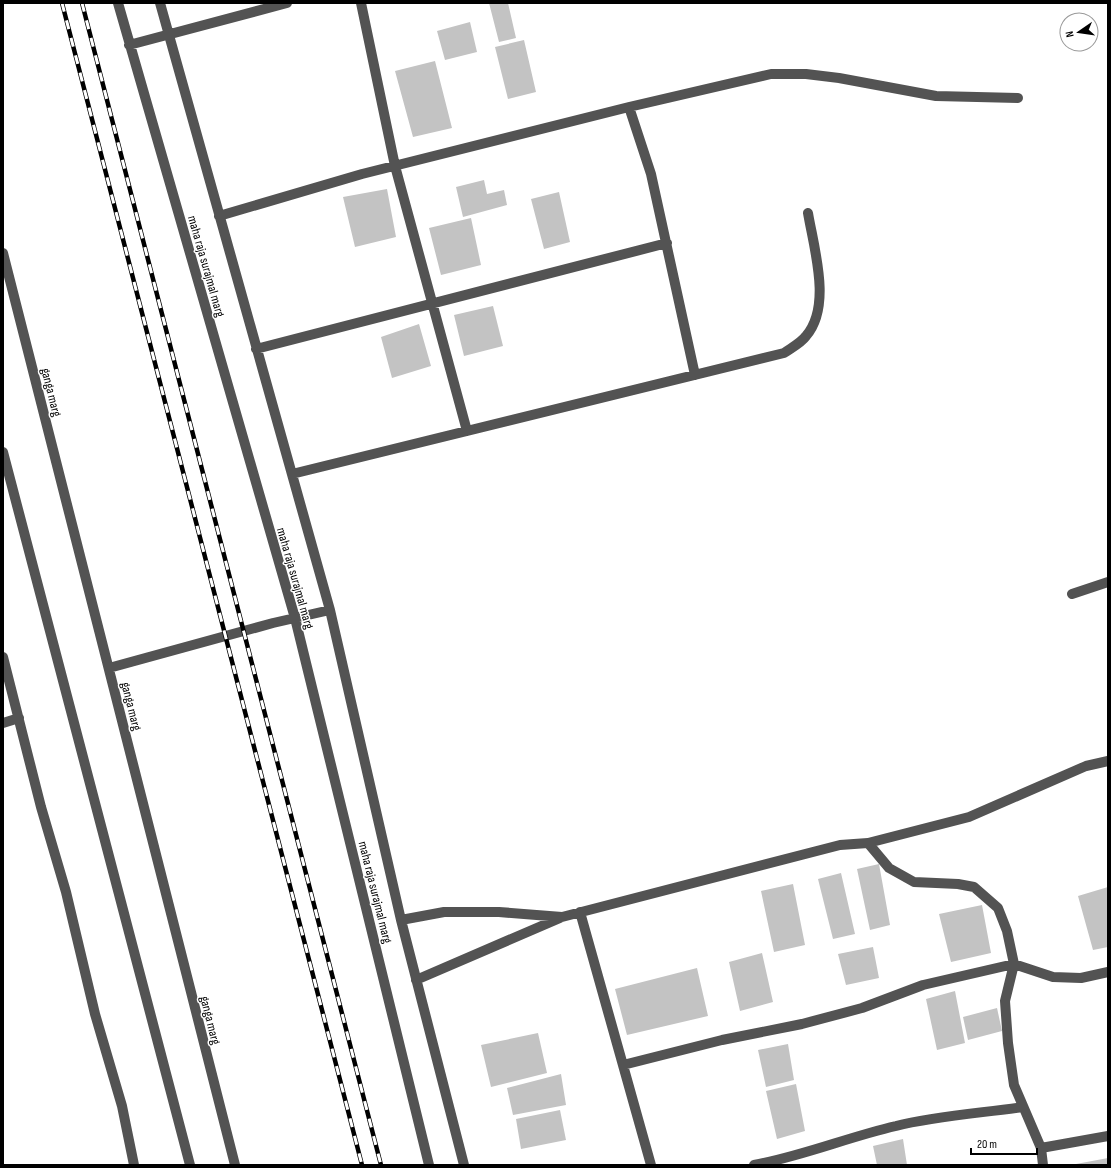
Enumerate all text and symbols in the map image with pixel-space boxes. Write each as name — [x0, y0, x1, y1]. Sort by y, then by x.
north arrow — [1059, 12, 1099, 52]
text: N — [1063, 30, 1077, 38]
street label: maha raja surajmal marg — [184, 214, 228, 319]
street label: ganga marg — [37, 366, 65, 418]
street label: maha raja surajmal marg — [273, 526, 317, 631]
street label: ganga marg — [117, 680, 145, 732]
street label: maha raja surajmal marg — [355, 840, 395, 945]
street label: ganga marg — [196, 994, 224, 1046]
scale bar — [971, 1130, 1037, 1156]
text: 20 m — [977, 1137, 997, 1152]

